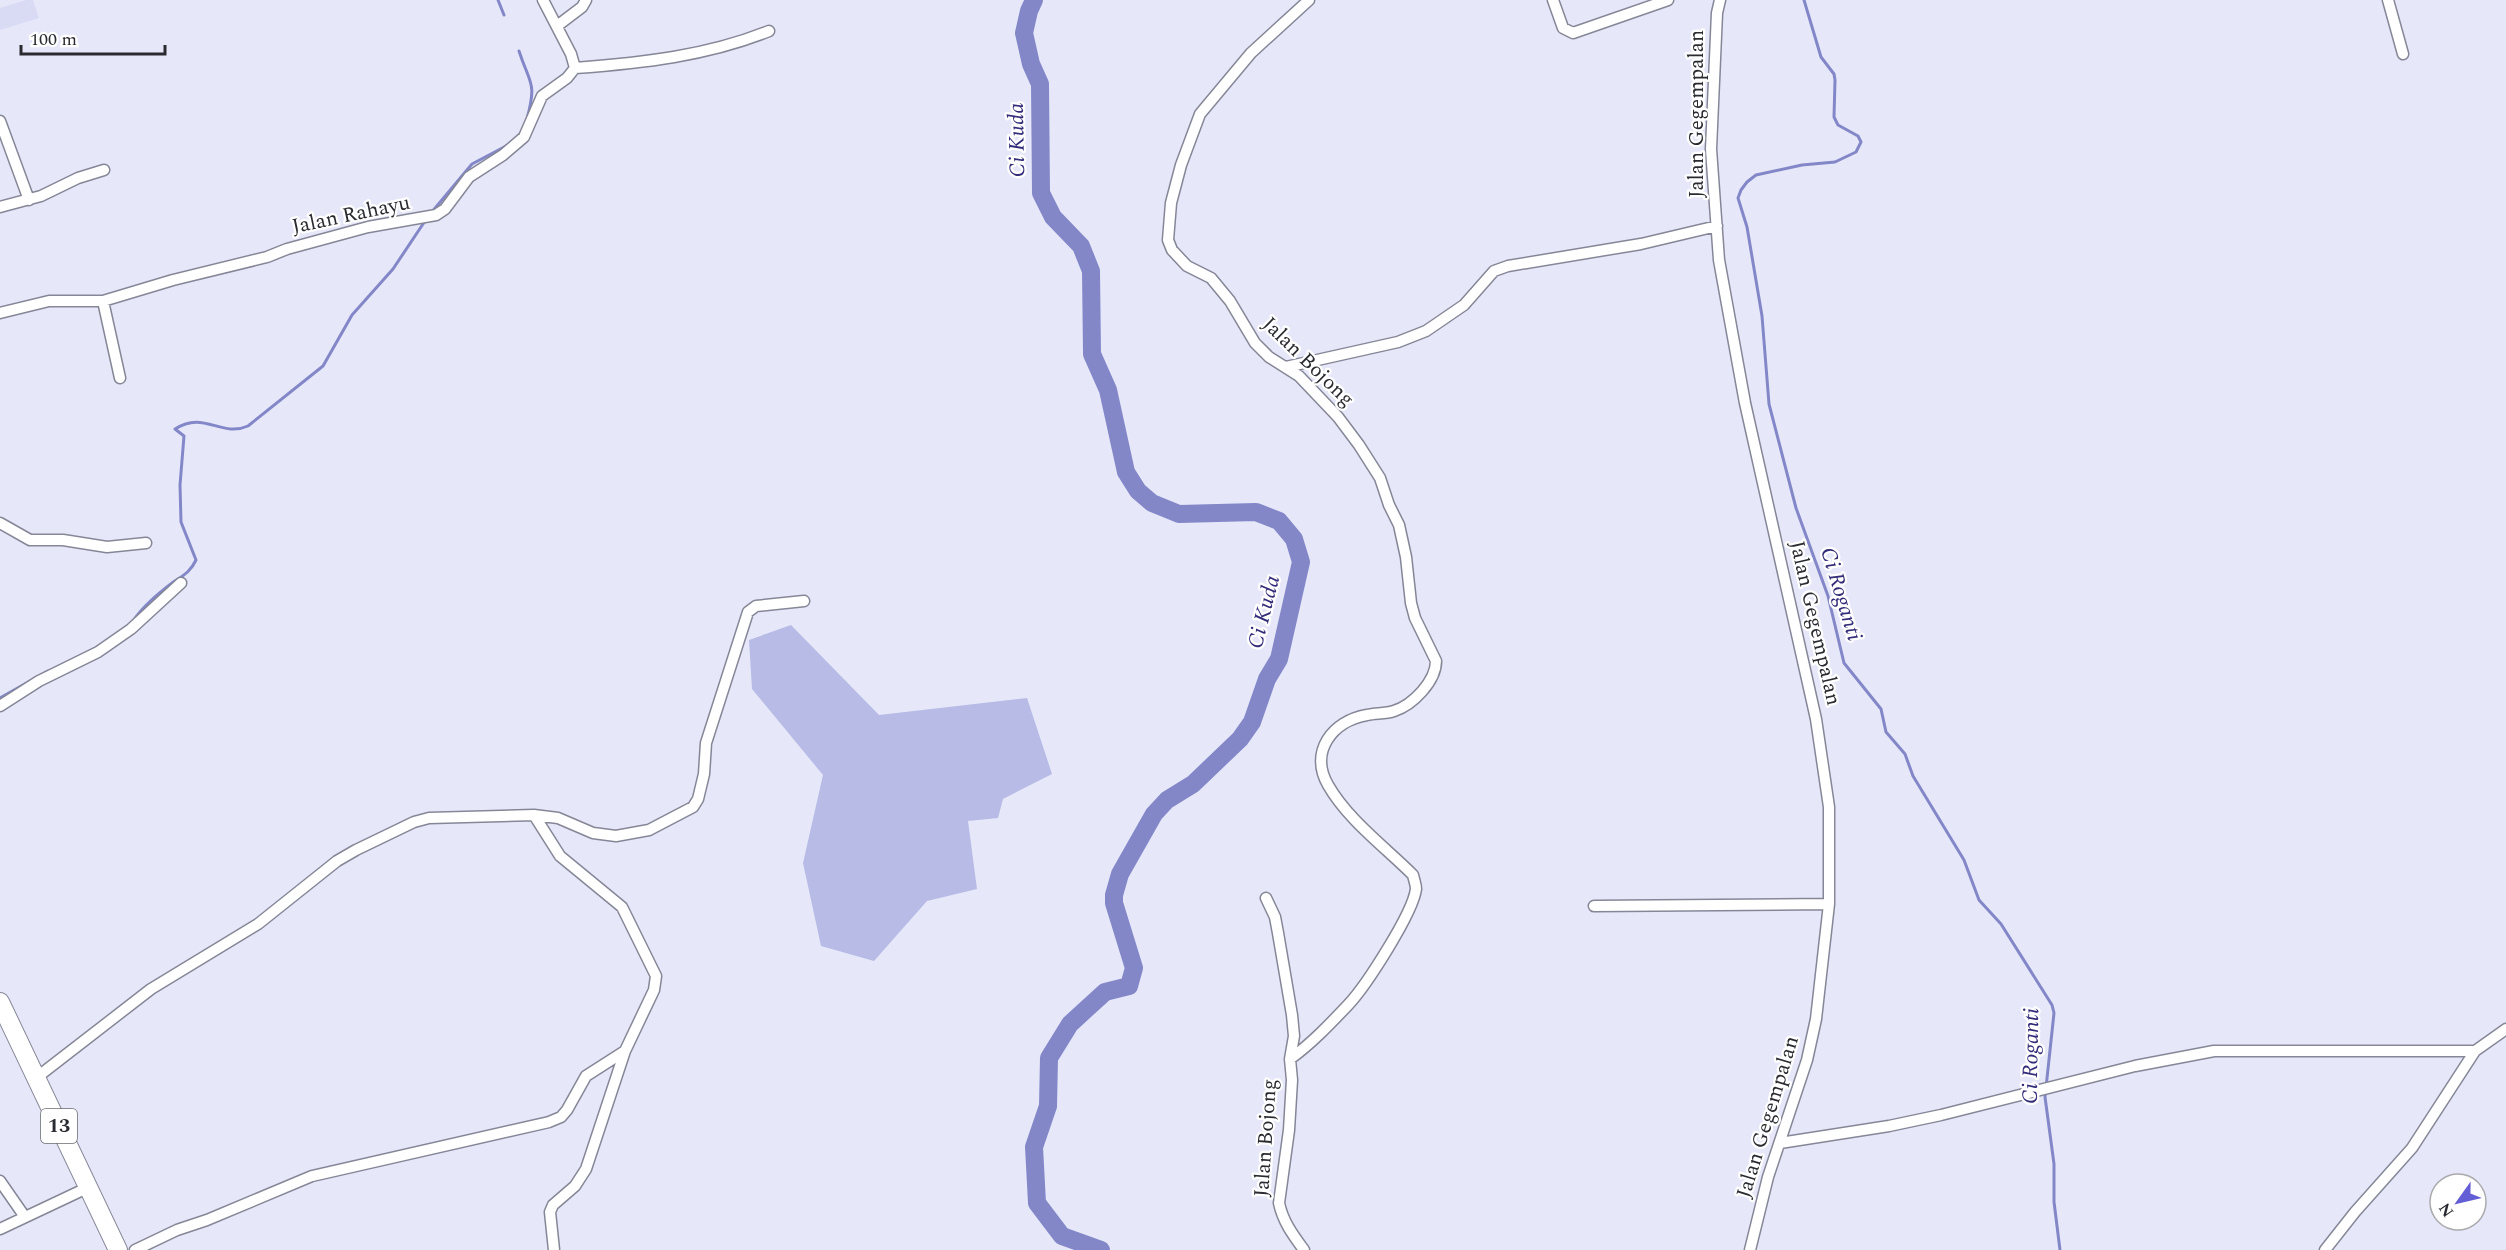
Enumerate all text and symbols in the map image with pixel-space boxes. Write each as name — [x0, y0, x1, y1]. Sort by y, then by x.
scale bar — [21, 18, 165, 56]
text: 100 m — [30, 26, 77, 53]
street label: Jalan Gegempalan — [1681, 30, 1713, 198]
water label: Ci Kuda — [1000, 102, 1034, 178]
street label: Jalan Rahayu — [289, 187, 413, 243]
street label: Jalan Bojong — [1254, 309, 1362, 415]
street label: Jalan Gegempalan — [1780, 537, 1850, 709]
water label: Ci Roganti — [1811, 543, 1871, 645]
water label: Ci Kuda — [1239, 572, 1289, 652]
water label: Ci Roganti — [2014, 1008, 2048, 1104]
street label: Jalan Gegempalan — [1728, 1032, 1808, 1202]
street label: Jalan Bojong — [1246, 1078, 1286, 1198]
road number: 13 — [41, 1109, 77, 1143]
north arrow — [2428, 1172, 2488, 1232]
text: N — [2433, 1198, 2460, 1222]

